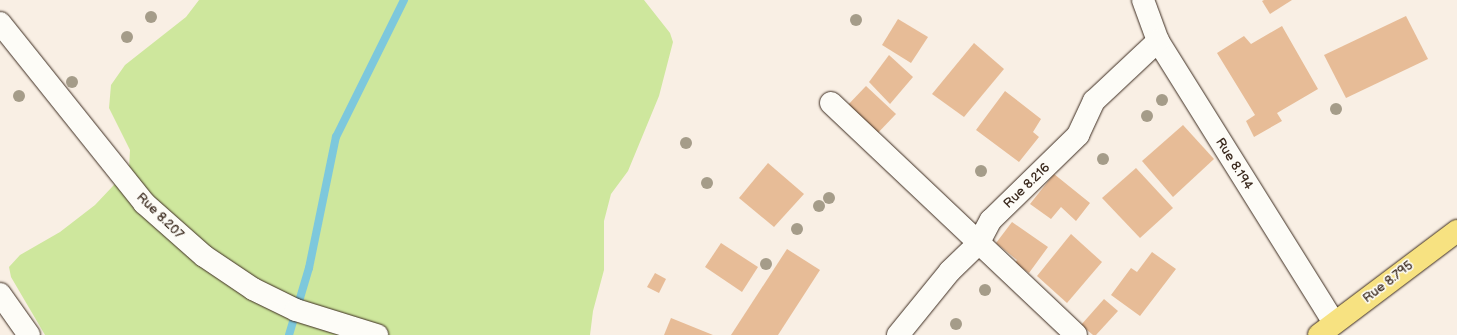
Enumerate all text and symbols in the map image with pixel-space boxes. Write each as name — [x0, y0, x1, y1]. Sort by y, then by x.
street label: Rue 8.194 — [1212, 135, 1256, 193]
street label: Rue 8.216 — [1001, 160, 1053, 212]
street label: Rue 8.207 — [133, 190, 187, 242]
street label: Rue 8.795 — [1360, 258, 1416, 306]

